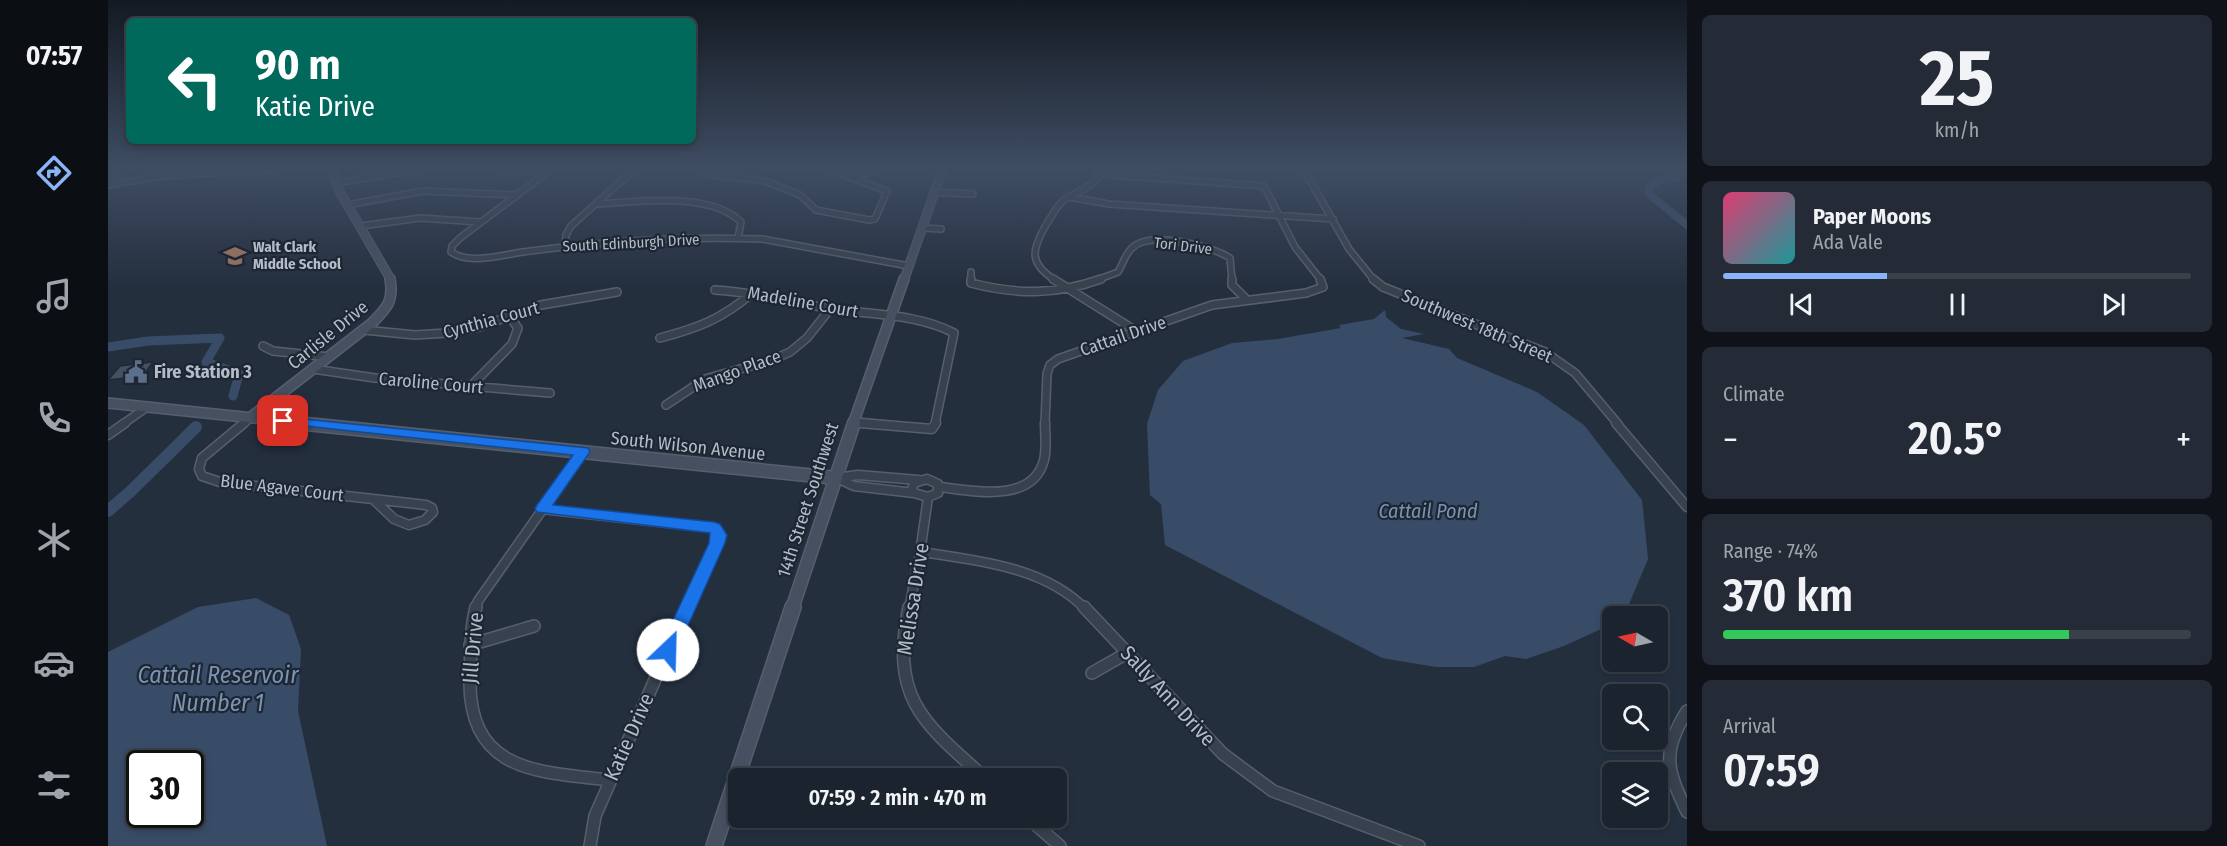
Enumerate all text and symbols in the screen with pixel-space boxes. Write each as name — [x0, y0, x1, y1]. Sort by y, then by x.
text: 25 — [1920, 32, 1994, 126]
text: 07:57 — [26, 40, 82, 72]
text: 90 m — [255, 40, 340, 90]
icon: left — [156, 42, 234, 120]
text: Katie Drive — [255, 91, 375, 123]
text: km/h — [1935, 118, 1979, 142]
icon: directions — [33, 152, 75, 194]
text: Paper Moons — [1813, 203, 1931, 230]
street label: South Edinburgh Drive — [562, 230, 700, 256]
text: Ada Vale — [1813, 230, 1883, 254]
street label: Tori Drive — [1153, 234, 1213, 258]
place label: Walt Clark Middle School — [253, 238, 342, 273]
school or university icon: Walt Clark Middle School — [222, 243, 248, 269]
icon: music — [33, 275, 75, 317]
street label: Madeline Court — [746, 281, 860, 323]
street label: Southwest 18th Street — [1398, 284, 1556, 368]
icon: previous — [1785, 288, 1818, 321]
icon: pause — [1941, 288, 1974, 321]
icon: next — [2097, 288, 2130, 321]
street label: Carlisle Drive — [283, 296, 373, 374]
street label: Cynthia Court — [441, 297, 542, 343]
street label: Cattail Drive — [1077, 311, 1169, 361]
street label: Mango Place — [690, 345, 784, 397]
public building icon: Fire Station 3 — [123, 359, 149, 385]
place label: Fire Station 3 — [154, 361, 252, 383]
street label: Caroline Court — [378, 367, 484, 399]
text: Climate — [1723, 382, 1785, 406]
pin — [257, 395, 308, 446]
icon: phone — [33, 397, 75, 439]
icon: arrive — [266, 404, 299, 437]
text: 20.5° — [1908, 412, 2006, 466]
street label: 14th Street Southwest — [773, 420, 843, 580]
text: − — [1723, 420, 1738, 460]
text: + — [2176, 420, 2191, 460]
street label: South Wilson Avenue — [610, 427, 766, 465]
street label: Blue Agave Court — [219, 470, 345, 506]
water label: Cattail Pond — [1378, 499, 1478, 523]
icon: climate — [33, 519, 75, 561]
text: Range · 74% — [1723, 539, 1818, 563]
street label: Melissa Drive — [891, 541, 935, 657]
text: 370 km — [1723, 569, 1853, 623]
north arrow — [1602, 606, 1668, 672]
map controls — [1602, 606, 1668, 828]
street label: Jill Drive — [457, 611, 489, 685]
position arrow — [636, 618, 700, 682]
street label: Sally Ann Drive — [1115, 640, 1221, 752]
icon: car — [33, 642, 75, 684]
water label: Cattail Reservoir Number 1 — [138, 661, 299, 717]
button: search — [1602, 684, 1668, 750]
street label: Katie Drive — [598, 689, 660, 785]
text: Arrival — [1723, 714, 1776, 738]
text: 07:59 — [1723, 744, 1820, 798]
speed limit sign: 30 — [126, 750, 204, 828]
button: layers — [1602, 762, 1668, 828]
icon: filters — [33, 764, 75, 806]
text: 07:59 · 2 min · 470 m — [808, 784, 987, 811]

